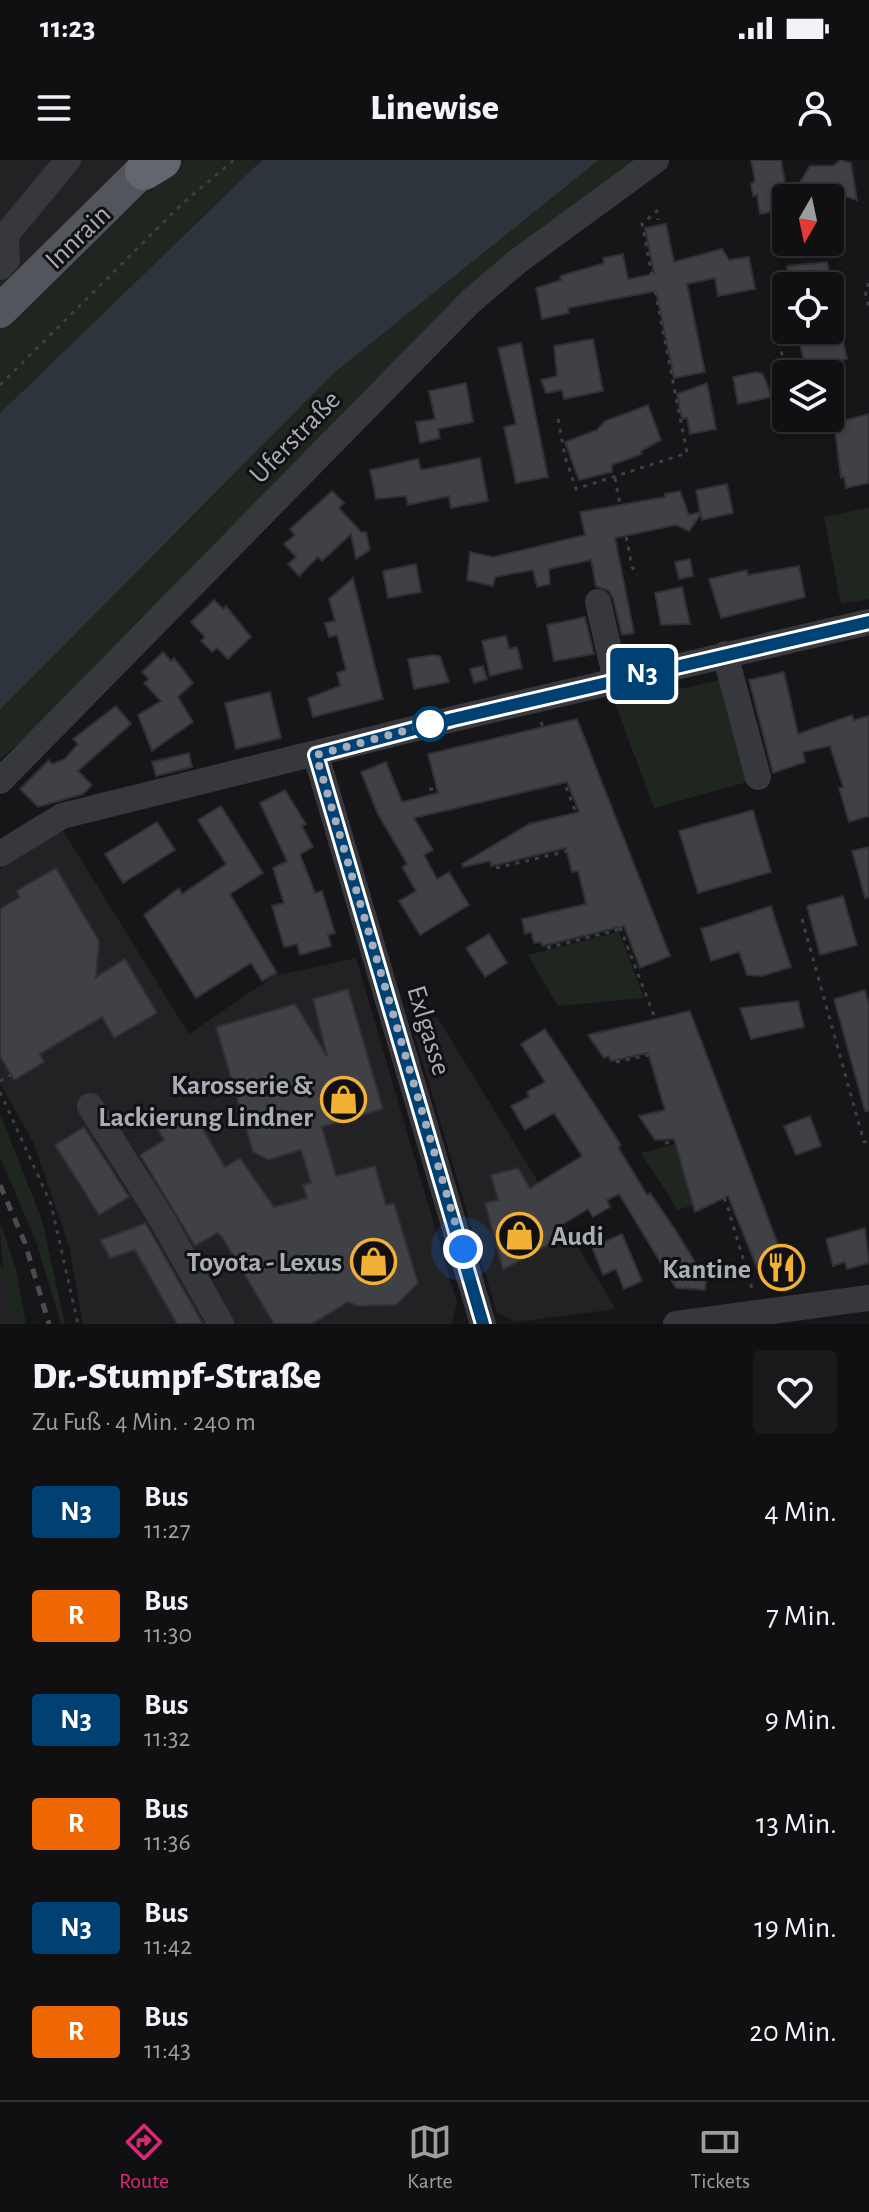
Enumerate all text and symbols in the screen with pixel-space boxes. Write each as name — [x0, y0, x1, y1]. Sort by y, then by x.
text: 11:23 — [40, 13, 96, 43]
icon: menu — [32, 86, 76, 130]
icon: person — [793, 86, 837, 130]
text: Linewise — [370, 90, 499, 126]
north arrow — [772, 184, 844, 256]
map controls — [772, 184, 844, 432]
street label: Innrain — [40, 200, 116, 275]
button: locate — [772, 272, 844, 344]
button: layers — [772, 360, 844, 432]
street label: Uferstraße — [245, 386, 346, 489]
line badge: N3 — [606, 648, 678, 700]
text: N3 — [626, 660, 658, 688]
unlabelled marker — [413, 707, 447, 741]
street label: Exlgasse — [401, 982, 455, 1079]
place label: Karosserie & Lackierung Lindner — [98, 1072, 313, 1132]
shop icon: Karosserie & Lackierung Lindner — [320, 1076, 368, 1124]
shop icon: Audi — [496, 1211, 544, 1259]
place label: Audi — [551, 1223, 604, 1251]
your location — [443, 1229, 483, 1269]
shop icon: Toyota - Lexus — [349, 1237, 397, 1285]
restaurant icon: Kantine — [758, 1244, 806, 1292]
place label: Toyota - Lexus — [187, 1249, 342, 1277]
place label: Kantine — [662, 1256, 751, 1284]
button: heart — [753, 1350, 837, 1434]
text: Dr.-Stumpf-Straße — [32, 1358, 321, 1396]
text: Zu Fuß · 4 Min. · 240 m — [32, 1409, 256, 1435]
text: Bus — [144, 1482, 189, 1512]
text: 4 Min. — [764, 1497, 837, 1527]
text: N3 — [60, 1498, 92, 1526]
text: 11:27 — [144, 1517, 191, 1543]
text: Bus — [144, 1586, 189, 1616]
text: 7 Min. — [766, 1601, 837, 1631]
text: R — [68, 1602, 84, 1630]
text: 11:30 — [144, 1621, 192, 1647]
text: Bus — [144, 1690, 189, 1720]
text: 9 Min. — [765, 1705, 837, 1735]
text: N3 — [60, 1706, 92, 1734]
text: 11:32 — [144, 1725, 190, 1751]
text: Bus — [144, 1794, 189, 1824]
text: 13 Min. — [756, 1809, 837, 1839]
text: R — [68, 1810, 84, 1838]
text: 11:36 — [144, 1829, 191, 1855]
text: Bus — [144, 1898, 189, 1928]
text: 19 Min. — [754, 1913, 837, 1943]
text: N3 — [60, 1914, 92, 1942]
text: 11:42 — [144, 1933, 192, 1959]
text: Bus — [144, 2002, 189, 2032]
text: 20 Min. — [749, 2017, 837, 2047]
text: R — [68, 2018, 84, 2046]
text: 11:43 — [144, 2037, 191, 2063]
tab: Route — [119, 2120, 169, 2194]
tab: Karte — [407, 2120, 453, 2194]
tab: Tickets — [691, 2120, 750, 2194]

